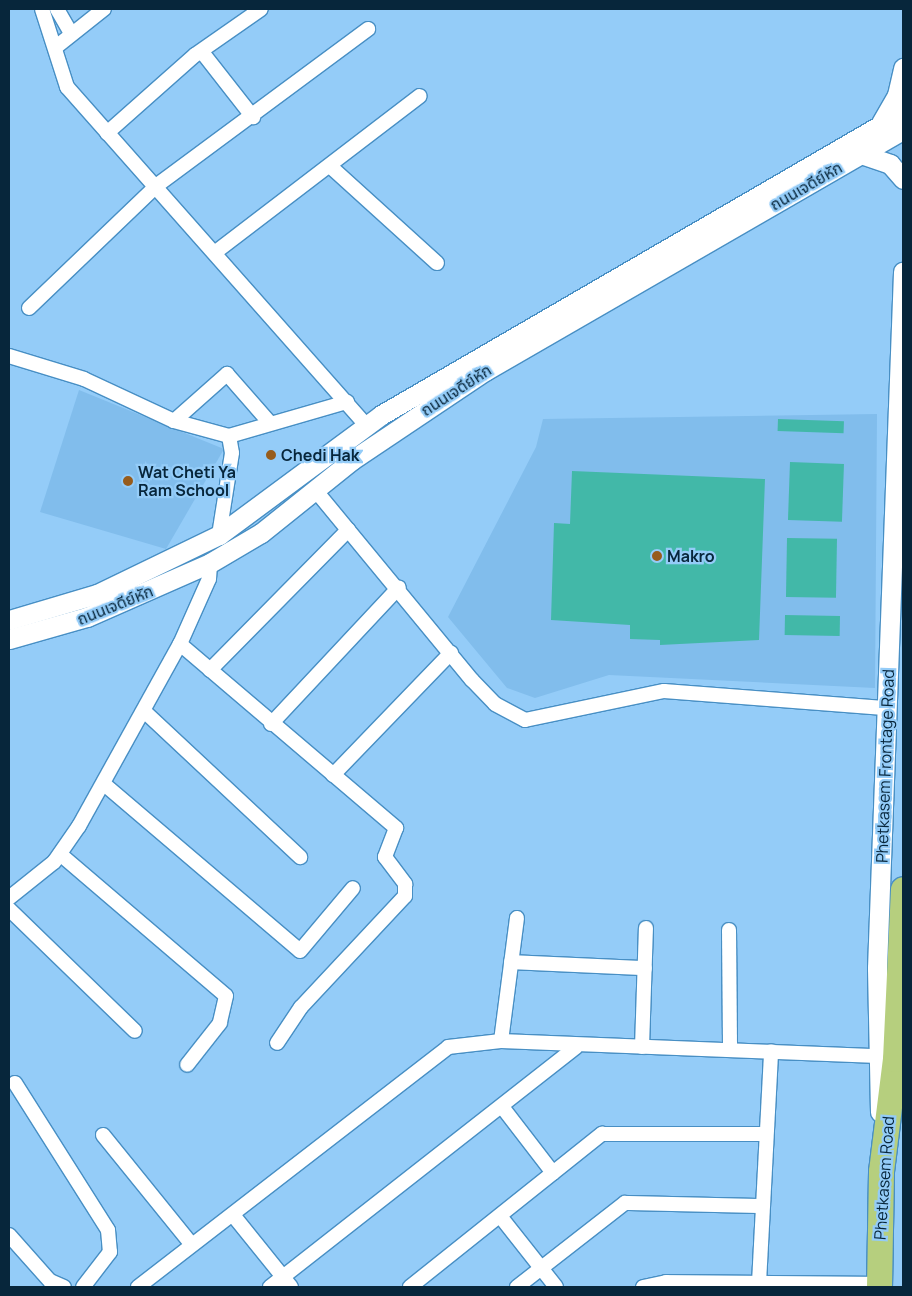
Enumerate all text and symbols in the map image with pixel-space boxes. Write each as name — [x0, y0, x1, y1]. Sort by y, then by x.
street label: ถนนเจดีย์หัก — [766, 158, 846, 214]
street label: ถนนเจดีย์หัก — [417, 360, 495, 420]
place label: Chedi Hak — [281, 445, 359, 465]
marker: Chedi Hak — [265, 449, 277, 461]
place label: Wat Cheti Ya Ram School — [138, 462, 236, 500]
marker: Wat Cheti Ya Ram School — [122, 475, 134, 487]
place label: Makro — [667, 546, 715, 566]
marker: Makro — [651, 550, 663, 562]
street label: ถนนเจดีย์หัก — [74, 581, 156, 629]
street label: Phetkasem Frontage Road — [872, 669, 898, 863]
street label: Phetkasem Road — [870, 1116, 898, 1240]

